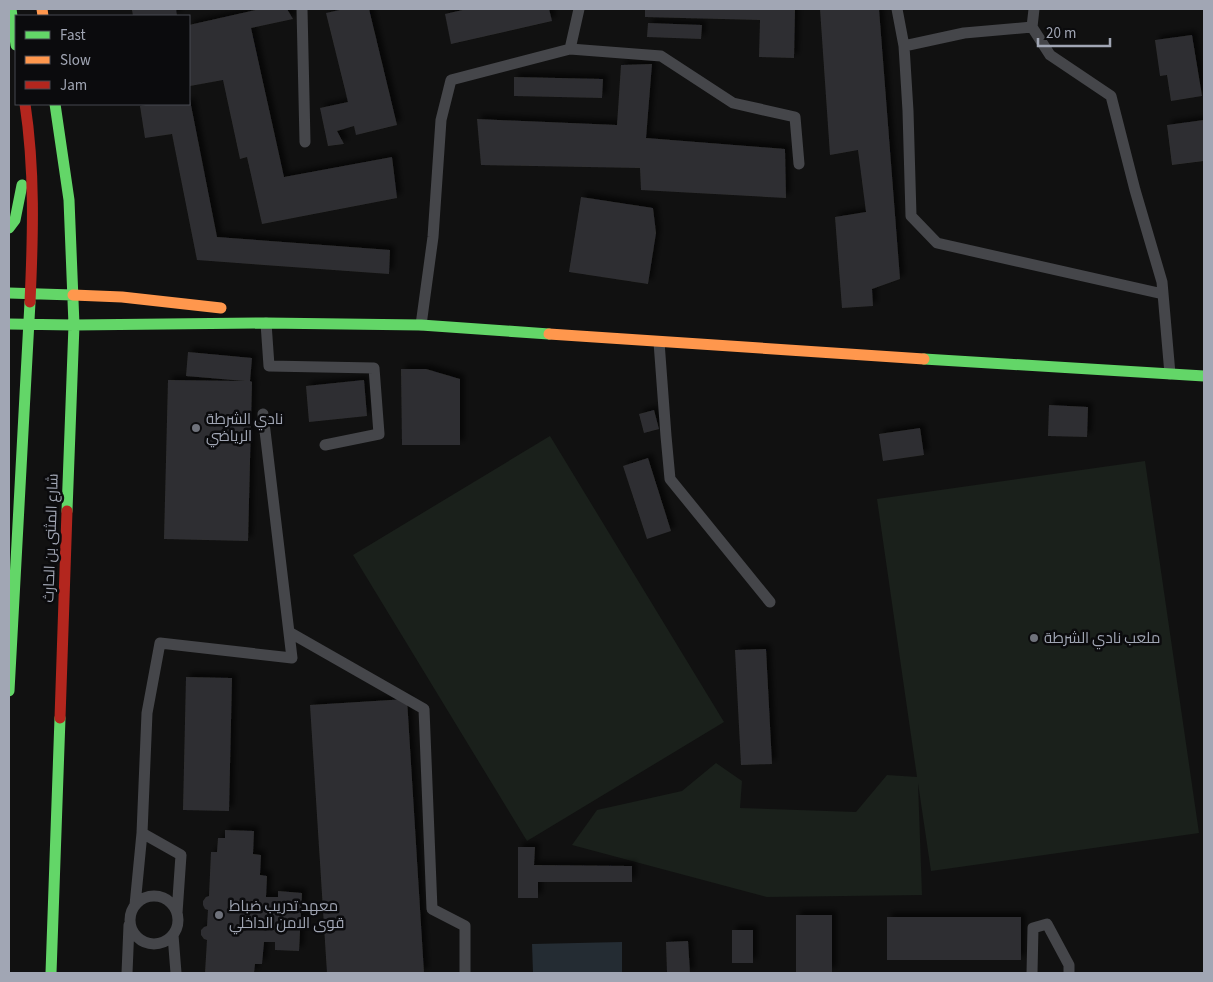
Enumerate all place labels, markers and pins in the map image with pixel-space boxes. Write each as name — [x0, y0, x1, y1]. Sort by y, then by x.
place label: نادي الشرطة الرياضي — [206, 409, 283, 448]
marker: نادي الشرطة الرياضي — [190, 422, 202, 434]
place label: ملعب نادي الشرطة — [1044, 628, 1160, 650]
marker: ملعب نادي الشرطة — [1028, 632, 1040, 644]
place label: معهد تدريب ضباط قوى الامن الداخلي — [229, 896, 344, 935]
marker: معهد تدريب ضباط قوى الامن الداخلي — [213, 909, 225, 921]

